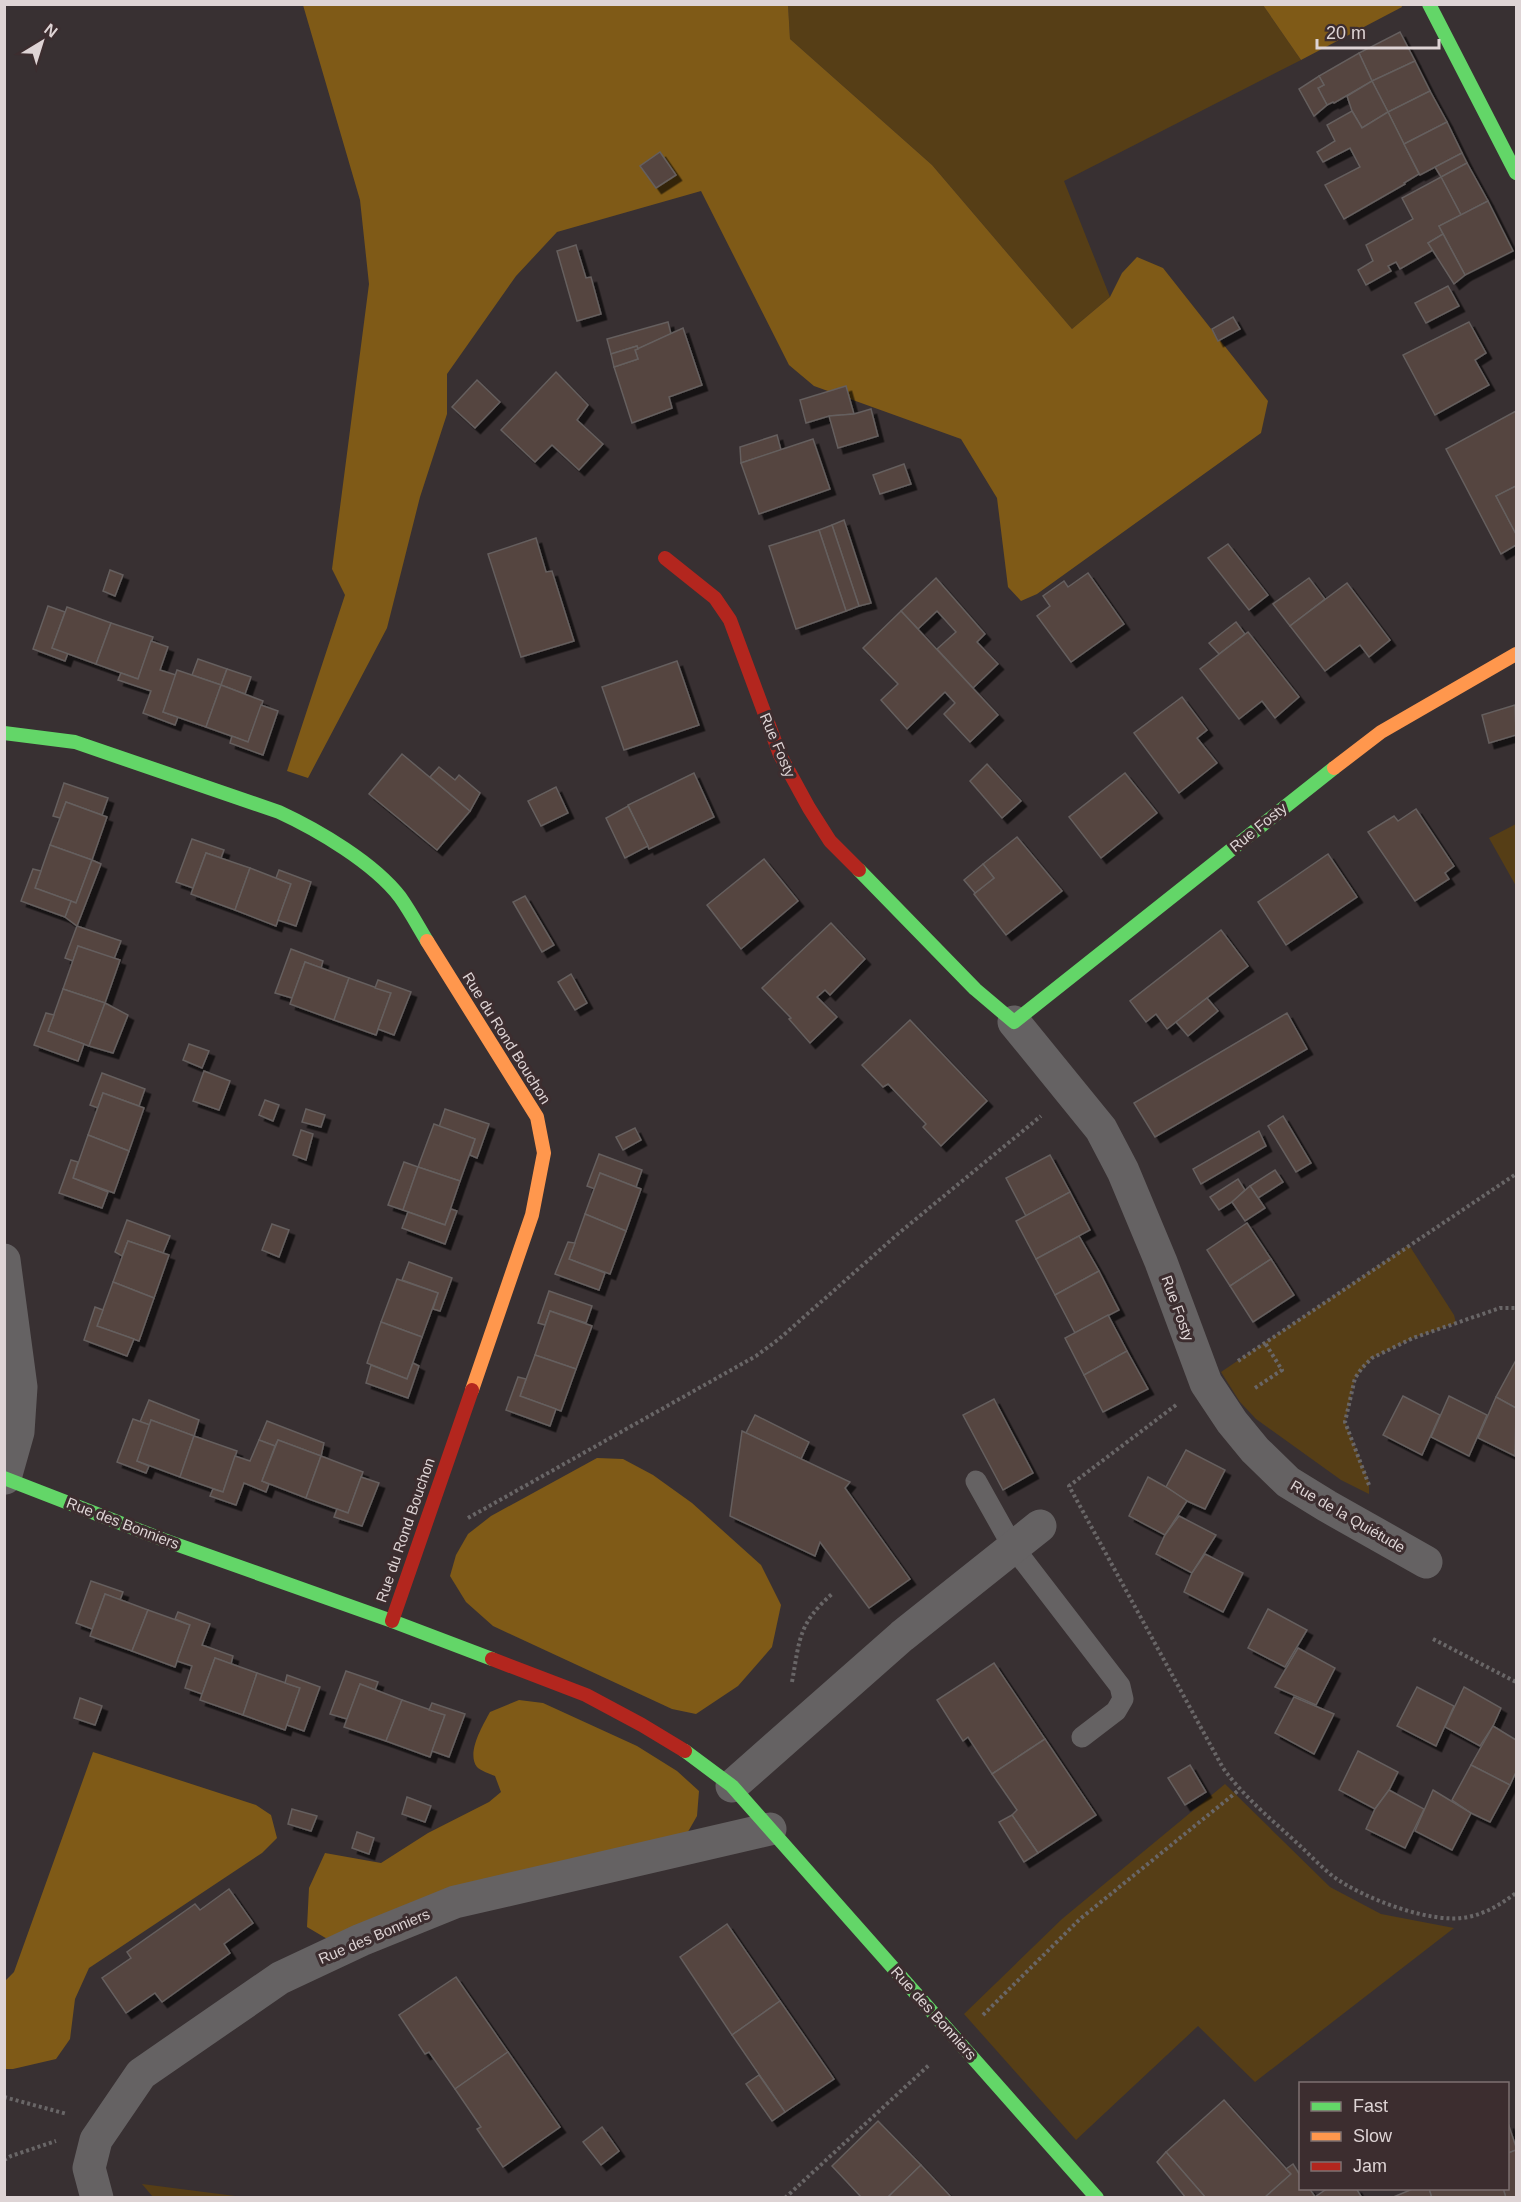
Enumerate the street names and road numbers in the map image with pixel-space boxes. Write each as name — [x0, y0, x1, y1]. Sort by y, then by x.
street label: Rue Fosty — [757, 710, 799, 780]
street label: Rue Fosty — [1226, 799, 1290, 855]
street label: Rue du Rond Bouchon — [460, 969, 554, 1107]
street label: Rue Fosty — [1158, 1273, 1198, 1343]
street label: Rue du Rond Bouchon — [372, 1455, 438, 1605]
street label: Rue de la Quiétude — [1288, 1476, 1408, 1556]
street label: Rue des Bonniers — [64, 1494, 182, 1552]
street label: Rue des Bonniers — [316, 1905, 432, 1967]
street label: Rue des Bonniers — [888, 1963, 980, 2063]

